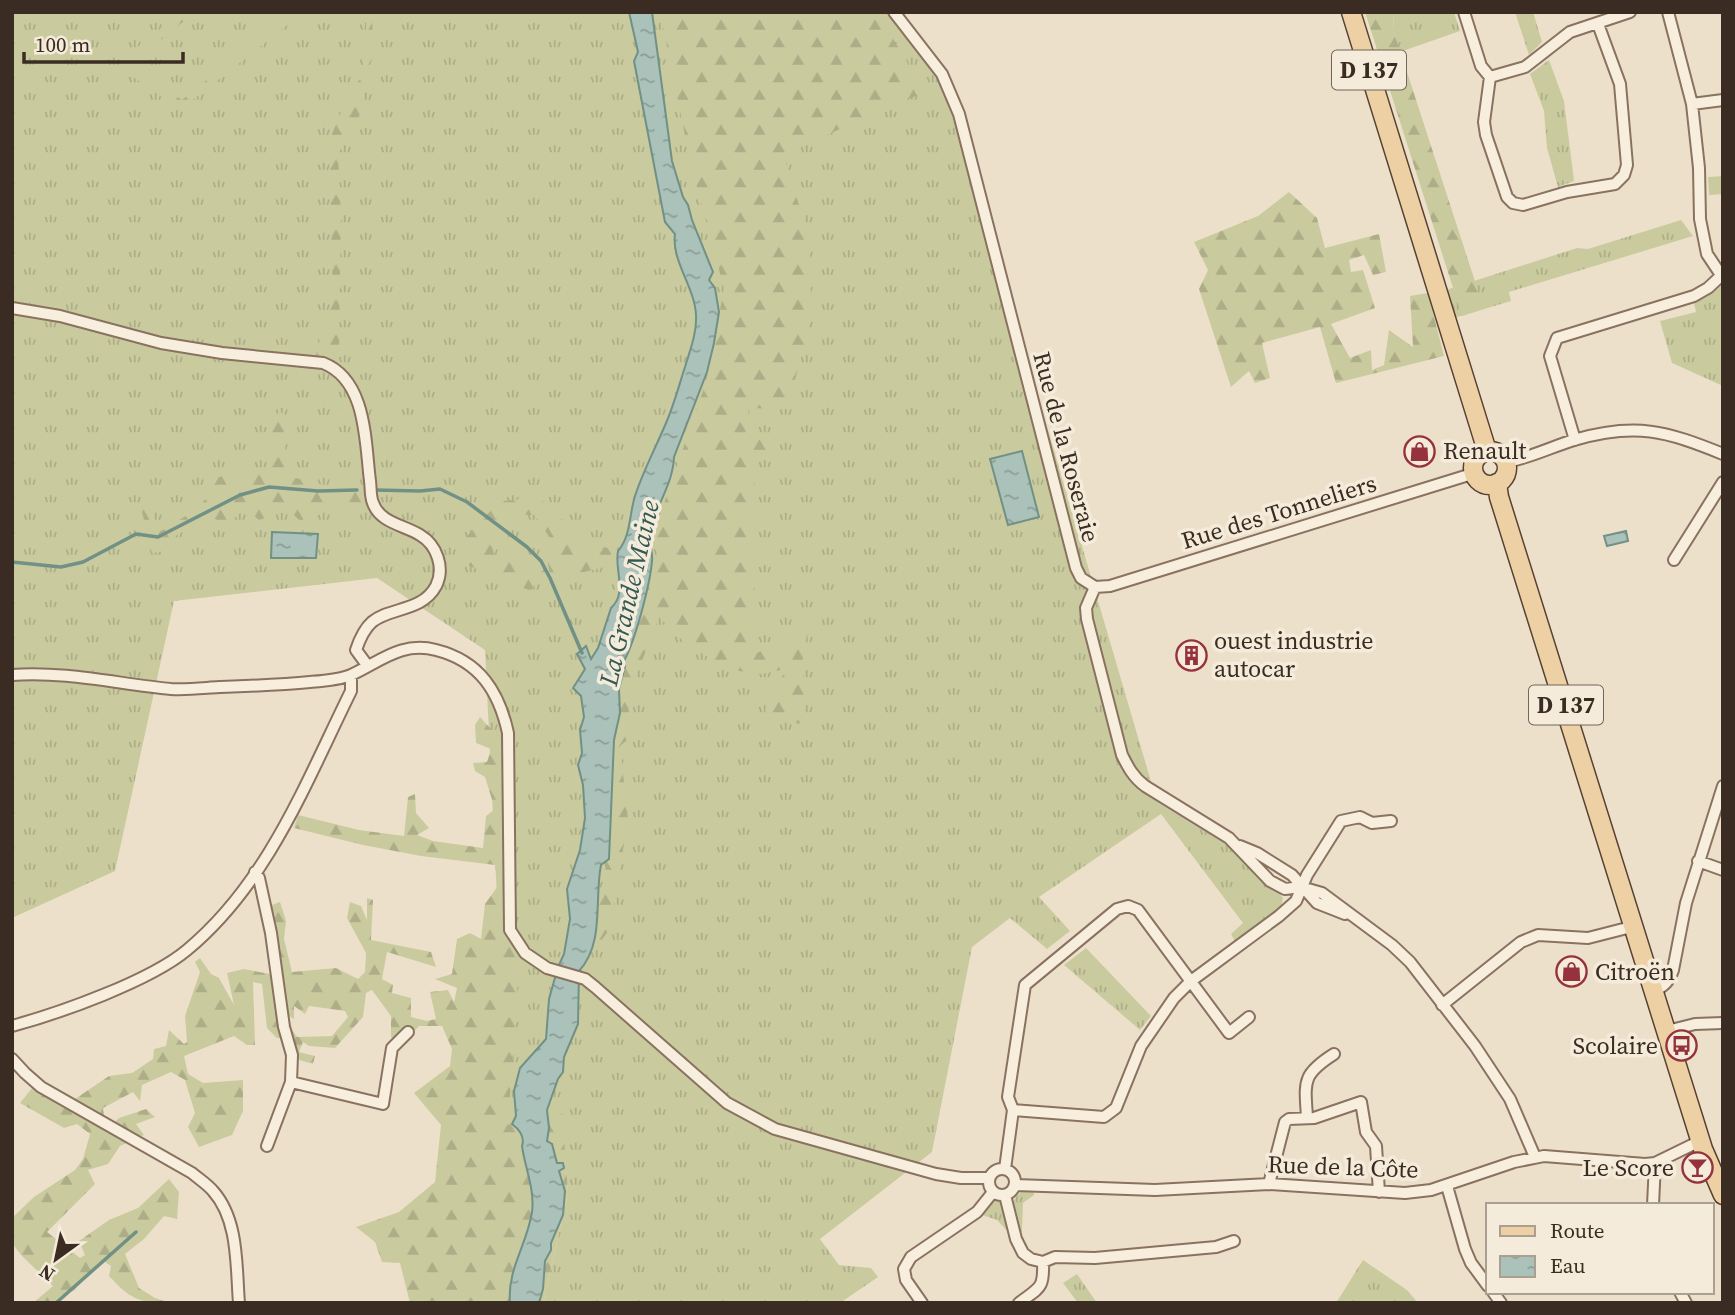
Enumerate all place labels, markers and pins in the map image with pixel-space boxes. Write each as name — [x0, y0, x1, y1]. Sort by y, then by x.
shop icon: Renault — [1403, 434, 1437, 468]
place label: Renault — [1443, 434, 1527, 467]
place label: ouest industrie autocar — [1214, 624, 1374, 685]
building icon: ouest industrie autocar — [1174, 638, 1208, 672]
shop icon: Citroën — [1555, 955, 1589, 989]
place label: Citroën — [1595, 955, 1675, 988]
place label: Scolaire — [1573, 1029, 1658, 1062]
bus stop icon: Scolaire — [1664, 1029, 1698, 1063]
place label: Le Score — [1583, 1151, 1674, 1184]
bar icon: Le Score — [1680, 1151, 1714, 1185]

